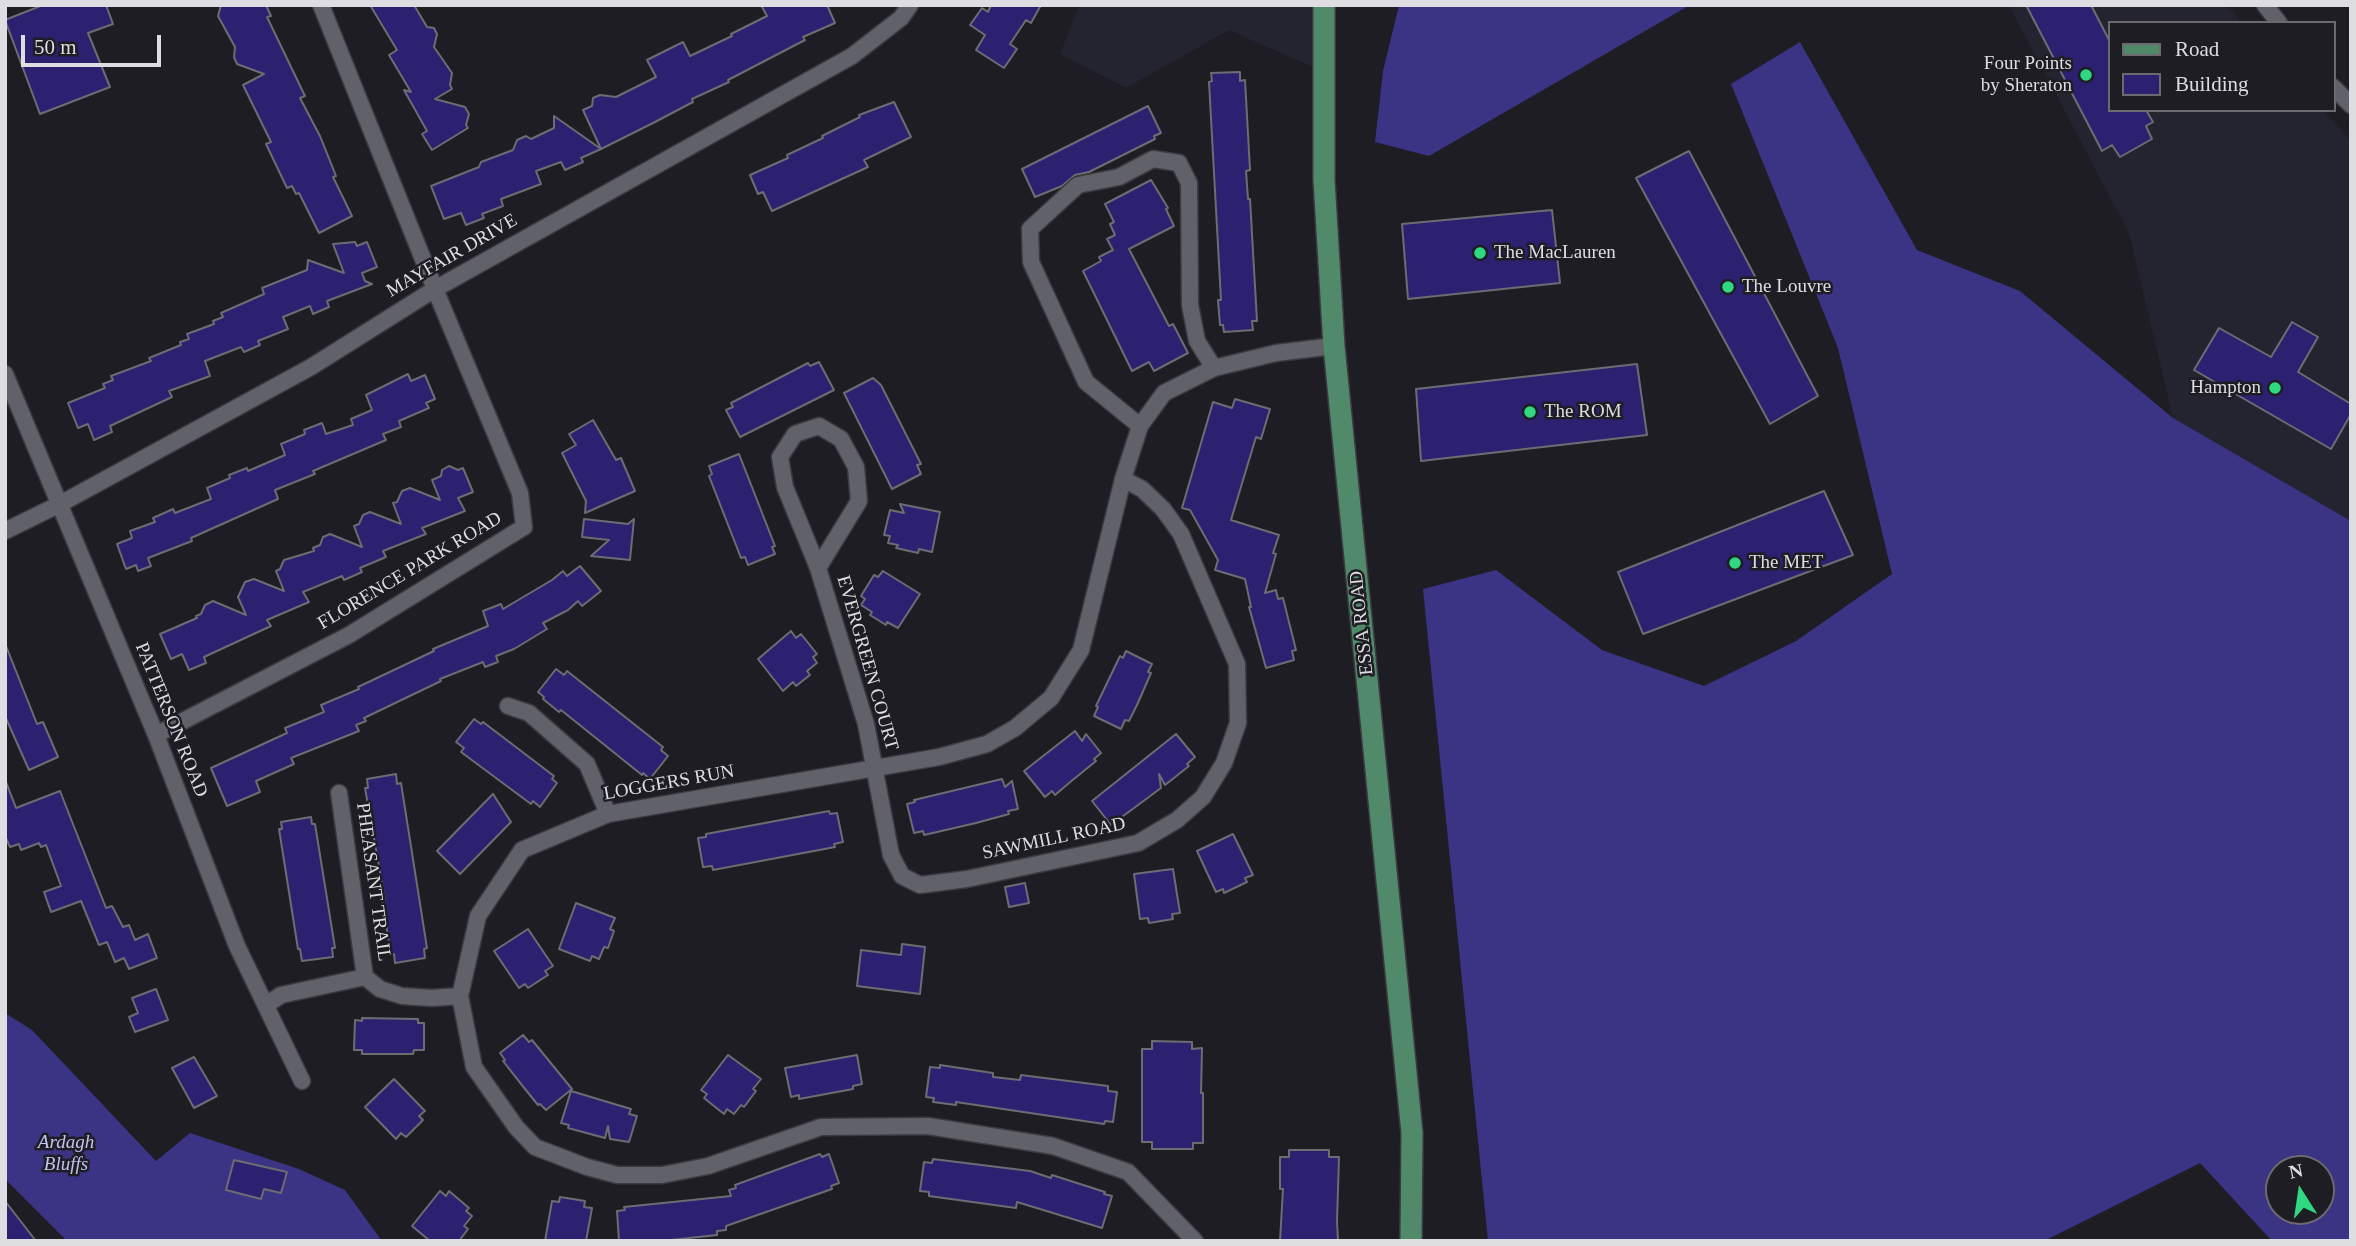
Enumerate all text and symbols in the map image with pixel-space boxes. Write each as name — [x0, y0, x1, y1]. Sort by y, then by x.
scale bar — [24, 21, 164, 65]
legend — [2108, 21, 2335, 112]
text: 50 m — [34, 35, 77, 59]
text: Road — [2175, 37, 2219, 61]
place label: Four Points by Sheraton — [1981, 53, 2072, 97]
marker: Four Points by Sheraton — [2078, 67, 2094, 83]
text: Building — [2175, 72, 2249, 96]
street label: MAYFAIR DRIVE — [383, 209, 521, 303]
place label: The MacLauren — [1494, 242, 1616, 264]
marker: The MacLauren — [1472, 245, 1488, 261]
place label: The Louvre — [1742, 276, 1831, 298]
marker: The Louvre — [1720, 279, 1736, 295]
place label: Hampton — [2190, 377, 2261, 399]
marker: Hampton — [2267, 380, 2283, 396]
place label: The ROM — [1544, 401, 1622, 423]
marker: The ROM — [1522, 404, 1538, 420]
street label: FLORENCE PARK ROAD — [314, 507, 506, 635]
place label: The MET — [1749, 552, 1823, 574]
marker: The MET — [1727, 555, 1743, 571]
street label: ESSA ROAD — [1345, 570, 1379, 676]
street label: EVERGREEN COURT — [831, 573, 903, 753]
street label: PATTERSON ROAD — [130, 639, 212, 801]
street label: LOGGERS RUN — [602, 760, 736, 806]
street label: PHEASANT TRAIL — [351, 801, 395, 963]
street label: SAWMILL ROAD — [980, 813, 1128, 865]
park label: Ardagh Bluffs — [38, 1132, 94, 1176]
north arrow — [2265, 1155, 2335, 1225]
text: N — [2287, 1159, 2305, 1183]

